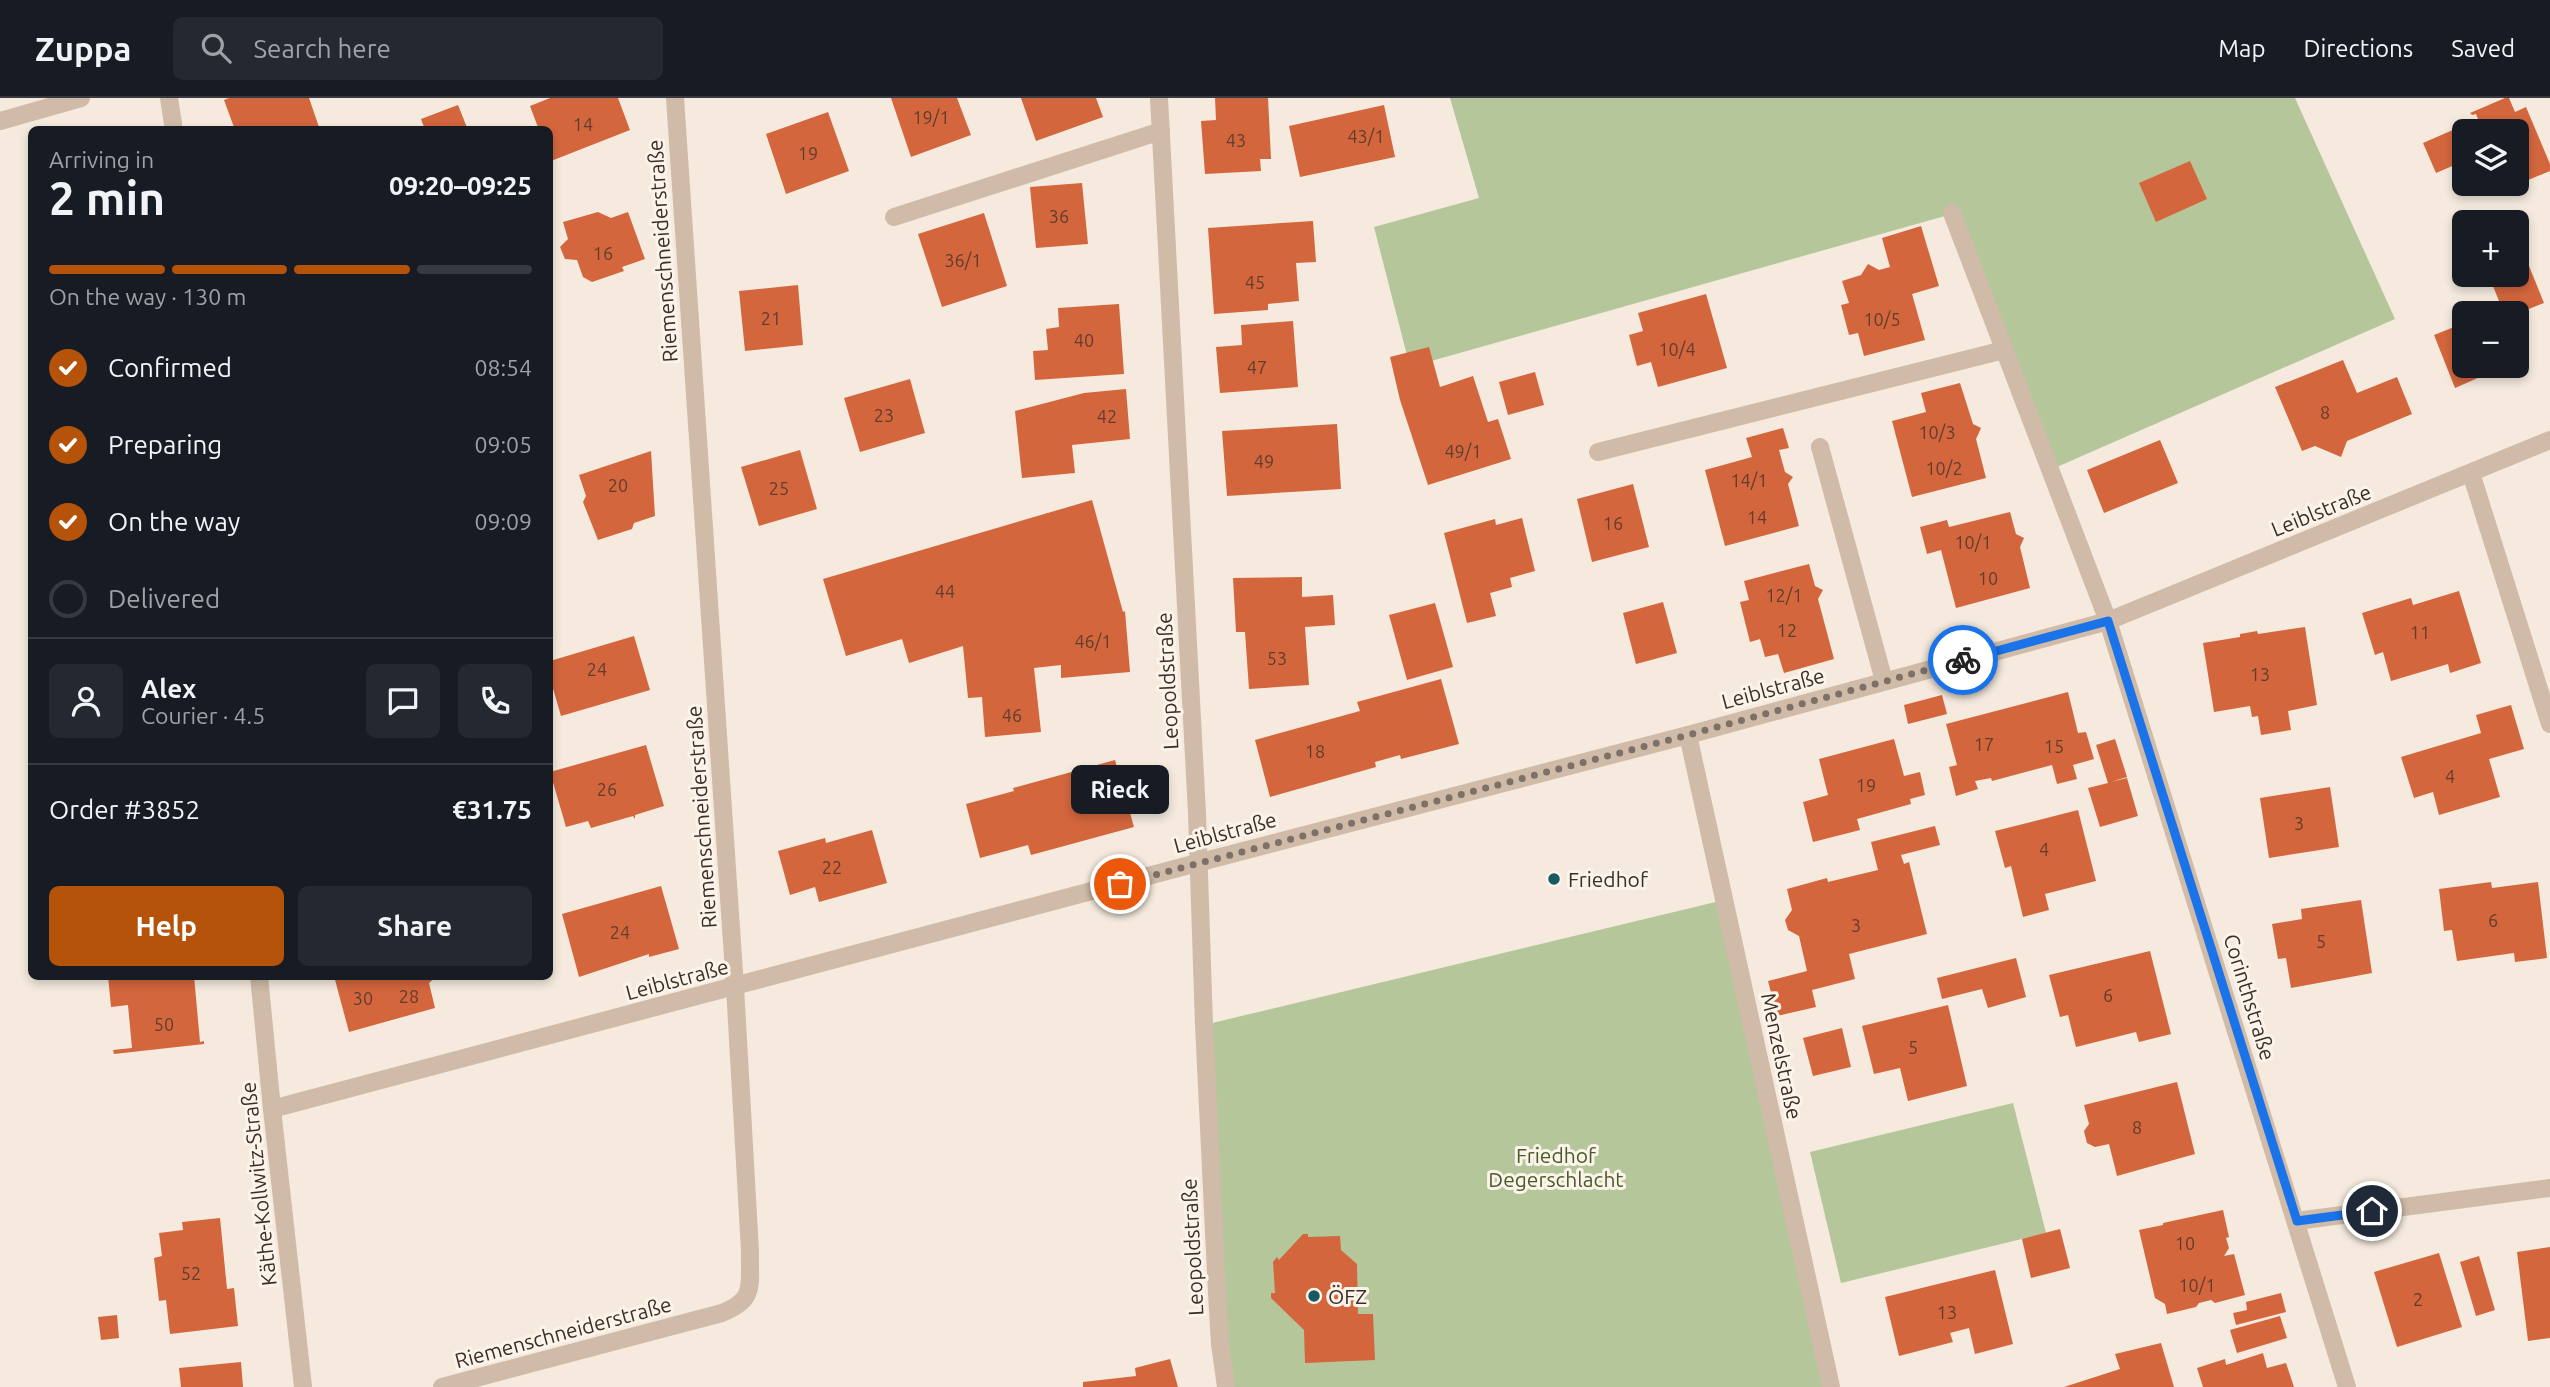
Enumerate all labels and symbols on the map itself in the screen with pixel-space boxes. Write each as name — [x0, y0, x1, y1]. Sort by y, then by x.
house number: 19/1 — [912, 107, 950, 127]
house number: 14 — [573, 114, 593, 134]
house number: 43/1 — [1347, 126, 1385, 146]
house number: 43 — [1226, 130, 1246, 150]
street label: Riemenschneiderstraße — [642, 139, 682, 363]
house number: 19 — [798, 143, 818, 163]
house number: 36 — [1049, 206, 1069, 226]
house number: 16 — [593, 243, 613, 263]
house number: 36/1 — [944, 250, 982, 270]
house number: 45 — [1245, 272, 1265, 292]
house number: 21 — [761, 308, 781, 328]
house number: 10/5 — [1863, 309, 1901, 329]
house number: 40 — [1074, 330, 1094, 350]
house number: 10/4 — [1658, 339, 1696, 359]
house number: 47 — [1247, 357, 1267, 377]
house number: 8 — [2320, 402, 2330, 422]
house number: 23 — [874, 405, 894, 425]
house number: 42 — [1097, 406, 1117, 426]
house number: 10/3 — [1918, 422, 1956, 442]
house number: 49/1 — [1444, 441, 1482, 461]
house number: 49 — [1254, 451, 1274, 471]
house number: 10/2 — [1925, 458, 1963, 478]
house number: 14/1 — [1730, 470, 1768, 490]
house number: 20 — [608, 475, 628, 495]
house number: 25 — [769, 478, 789, 498]
street label: Leiblstraße — [2268, 479, 2374, 541]
house number: 14 — [1747, 507, 1767, 527]
house number: 16 — [1603, 513, 1623, 533]
house number: 10/1 — [1954, 532, 1992, 552]
house number: 10 — [1978, 568, 1998, 588]
house number: 44 — [935, 581, 955, 601]
house number: 12/1 — [1765, 585, 1803, 605]
street label: Leopoldstraße — [1151, 612, 1183, 750]
house number: 12 — [1777, 620, 1797, 640]
house number: 11 — [2410, 622, 2430, 642]
courier — [1928, 625, 1998, 695]
house number: 46/1 — [1074, 631, 1112, 651]
house number: 53 — [1267, 648, 1287, 668]
house number: 24 — [587, 659, 607, 679]
street label: Leiblstraße — [1719, 663, 1827, 713]
house number: 13 — [2250, 664, 2270, 684]
street label: Riemenschneiderstraße — [681, 705, 721, 929]
house number: 46 — [1002, 705, 1022, 725]
house number: 17 — [1974, 734, 1994, 754]
house number: 15 — [2044, 736, 2064, 756]
house number: 18 — [1305, 741, 1325, 761]
callout: Rieck — [1071, 765, 1169, 814]
house number: 4 — [2445, 766, 2455, 786]
house number: 19 — [1856, 775, 1876, 795]
house number: 26 — [597, 779, 617, 799]
street label: Leiblstraße — [1171, 807, 1279, 857]
house number: 3 — [2294, 813, 2304, 833]
house number: 4 — [2039, 839, 2049, 859]
pin — [1090, 854, 1150, 914]
house number: 22 — [822, 857, 842, 877]
place label: Friedhof — [1568, 867, 1649, 891]
marker: Friedhof — [1546, 871, 1562, 887]
house number: 6 — [2488, 910, 2498, 930]
house number: 3 — [1851, 915, 1861, 935]
house number: 24 — [610, 922, 630, 942]
street label: Corinthstraße — [2219, 931, 2281, 1063]
house number: 5 — [2316, 931, 2326, 951]
street label: Leiblstraße — [623, 954, 731, 1004]
house number: 6 — [2103, 985, 2113, 1005]
house number: 28 — [399, 986, 419, 1006]
house number: 30 — [353, 988, 373, 1008]
street label: Menzelstraße — [1757, 991, 1807, 1121]
house number: 50 — [154, 1014, 174, 1034]
house number: 5 — [1908, 1037, 1918, 1057]
street label: Käthe-Kollwitz-Straße — [235, 1081, 281, 1287]
house number: 8 — [2132, 1117, 2142, 1137]
park label: Friedhof Degerschlacht — [1488, 1143, 1624, 1191]
street label: Leopoldstraße — [1176, 1178, 1208, 1316]
pin — [2342, 1181, 2402, 1241]
house number: 10 — [2175, 1233, 2195, 1253]
house number: 52 — [181, 1263, 201, 1283]
house number: 10/1 — [2178, 1275, 2216, 1295]
place label: ÖFZ — [1328, 1284, 1367, 1308]
marker: ÖFZ — [1306, 1288, 1322, 1304]
house number: 2 — [2413, 1289, 2423, 1309]
street label: Riemenschneiderstraße — [452, 1292, 674, 1372]
house number: 13 — [1937, 1302, 1957, 1322]

